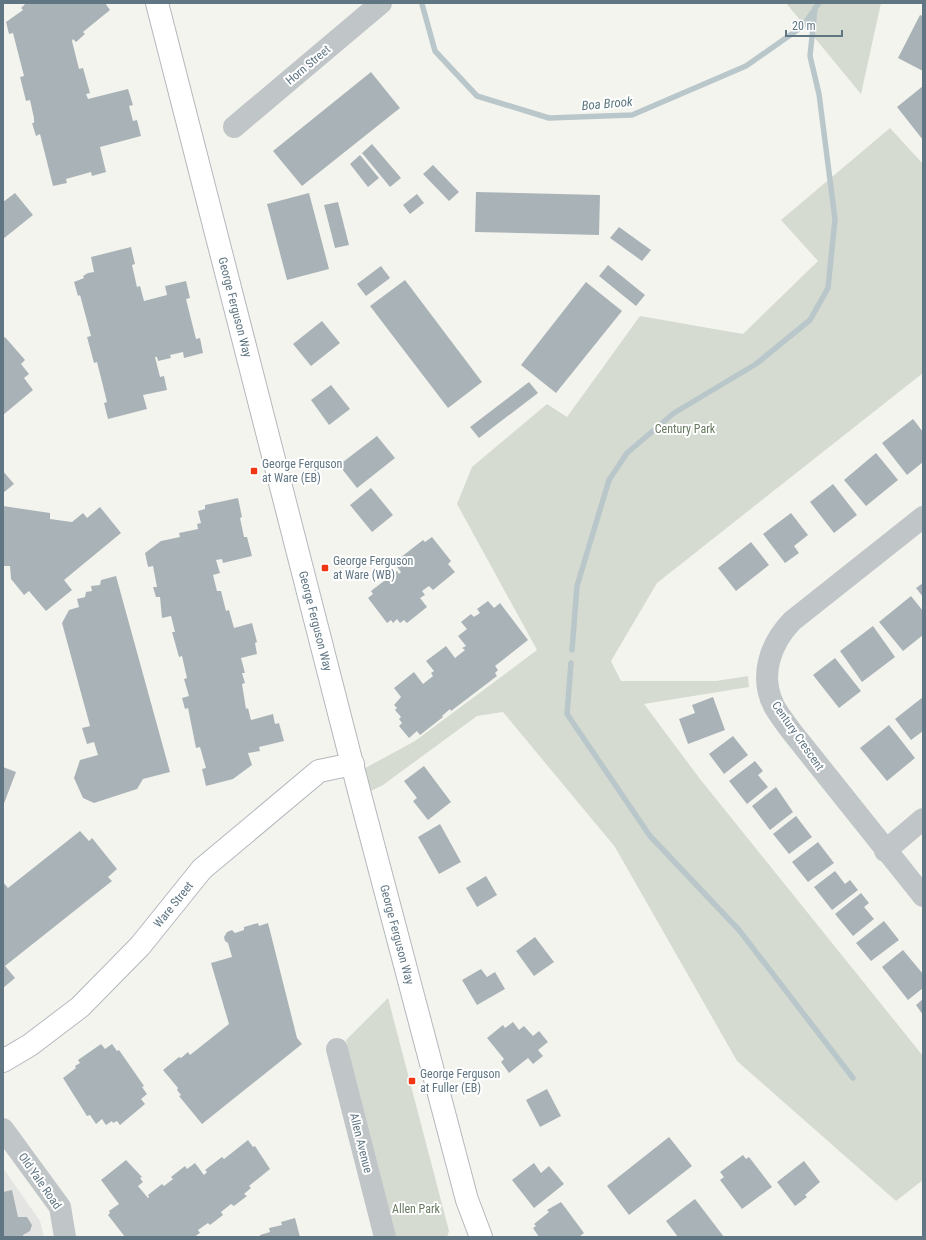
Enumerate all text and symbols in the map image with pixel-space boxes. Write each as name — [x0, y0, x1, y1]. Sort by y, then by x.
scale bar — [786, 12, 842, 38]
text: 20 m — [792, 19, 816, 33]
street label: Horn Street — [283, 42, 333, 88]
water label: Boa Brook — [581, 94, 633, 113]
street label: George Ferguson Way — [215, 256, 255, 359]
park label: Century Park — [655, 422, 716, 436]
place label: George Ferguson at Ware (EB) — [262, 457, 343, 485]
marker: George Ferguson at Ware (EB) — [249, 466, 259, 476]
place label: George Ferguson at Ware (WB) — [333, 554, 414, 582]
marker: George Ferguson at Ware (WB) — [320, 563, 330, 573]
street label: George Ferguson Way — [296, 569, 335, 673]
street label: Century Crescent — [769, 699, 827, 774]
street label: Ware Street — [151, 878, 196, 930]
street label: George Ferguson Way — [377, 883, 417, 986]
place label: George Ferguson at Fuller (EB) — [420, 1067, 501, 1095]
marker: George Ferguson at Fuller (EB) — [407, 1076, 417, 1086]
street label: Allen Avenue — [347, 1112, 375, 1175]
street label: Old Yale Road — [15, 1150, 65, 1212]
park label: Allen Park — [392, 1202, 441, 1216]

